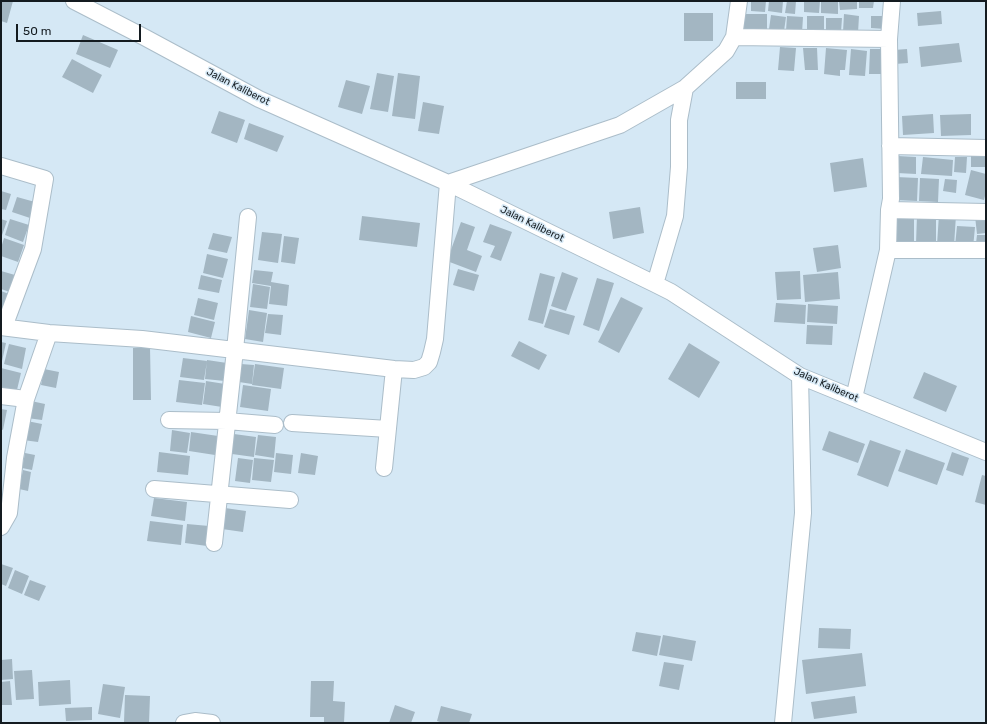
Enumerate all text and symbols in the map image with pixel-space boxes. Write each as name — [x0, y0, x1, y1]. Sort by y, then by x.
scale bar — [18, 16, 143, 42]
text: 50 m — [23, 24, 51, 38]
street label: Jalan Kaliberot — [204, 66, 272, 108]
street label: Jalan Kaliberot — [498, 203, 566, 245]
street label: Jalan Kaliberot — [792, 365, 860, 405]

